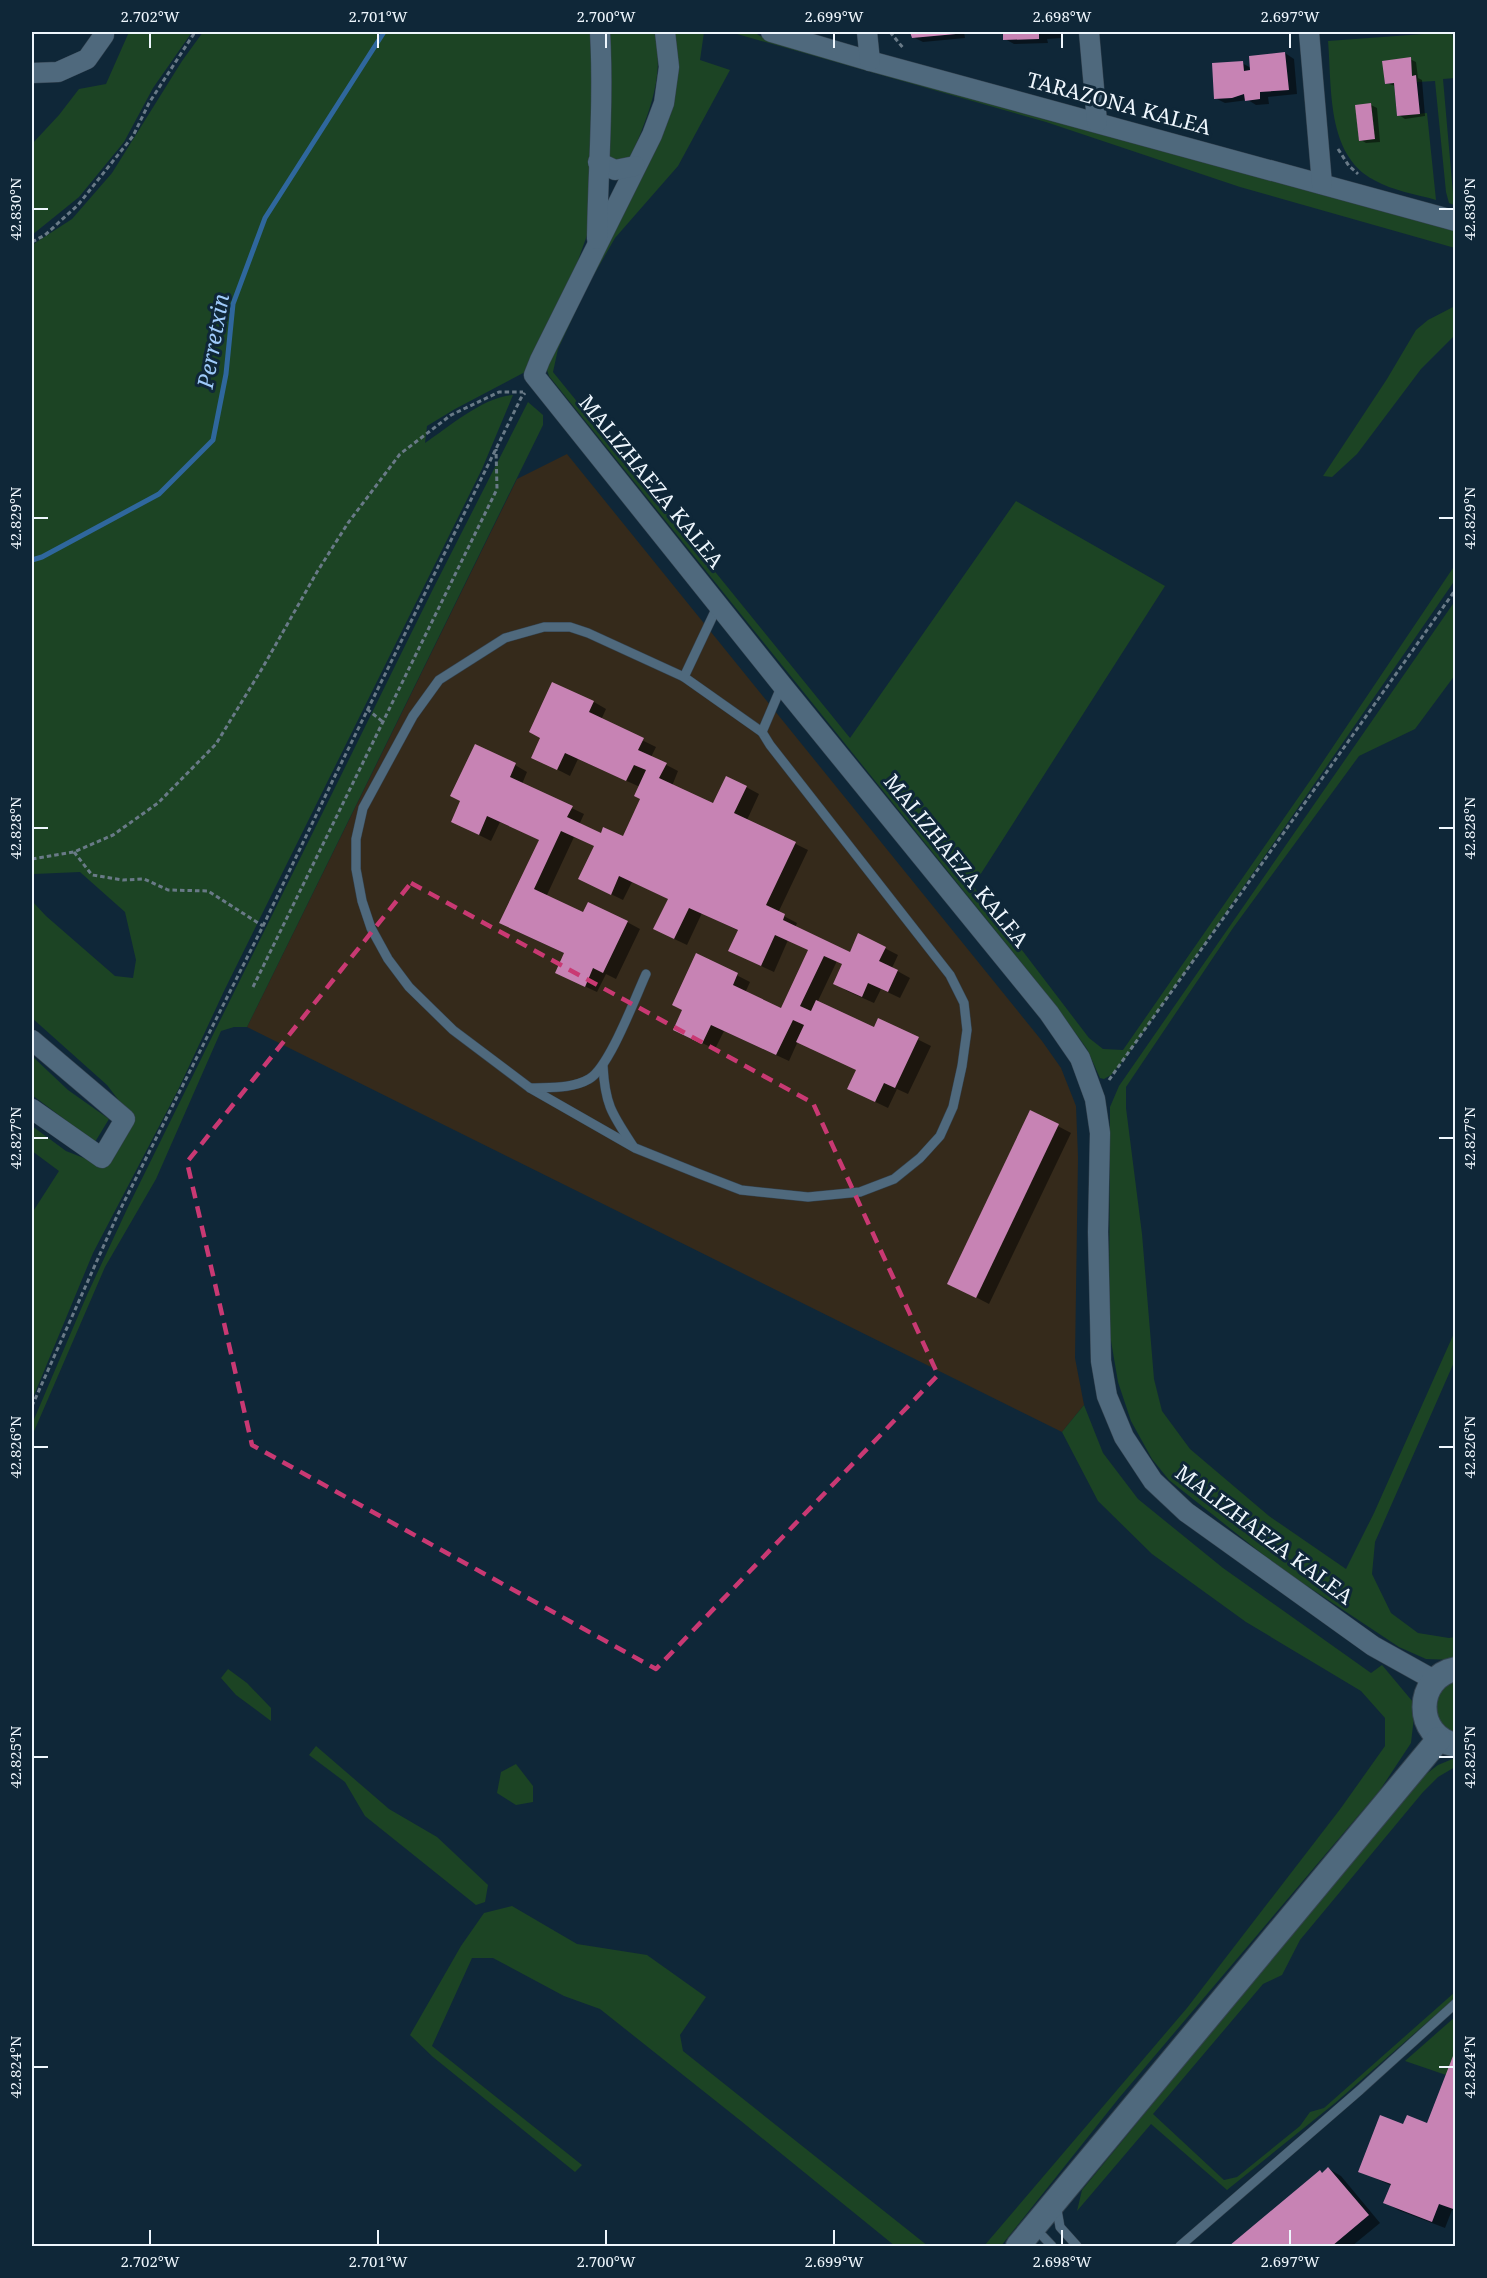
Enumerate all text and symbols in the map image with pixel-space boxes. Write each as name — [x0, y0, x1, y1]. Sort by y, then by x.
text: 2.702°W — [121, 6, 180, 26]
text: 2.701°W — [349, 6, 408, 26]
text: 2.700°W — [577, 6, 636, 26]
text: 2.699°W — [805, 6, 864, 26]
text: 2.698°W — [1033, 6, 1092, 26]
text: 2.697°W — [1261, 6, 1320, 26]
street label: TARAZONA KALEA — [1024, 65, 1215, 141]
text: 42.830°N — [5, 177, 25, 241]
text: 42.830°N — [1459, 177, 1479, 241]
water label: Perretxin — [189, 291, 235, 391]
street label: MALIZHAEZA KALEA — [573, 389, 731, 574]
text: 42.829°N — [5, 486, 25, 550]
text: 42.829°N — [1459, 486, 1479, 550]
street label: MALIZHAEZA KALEA — [878, 768, 1036, 953]
text: 42.828°N — [5, 796, 25, 860]
text: 42.828°N — [1459, 796, 1479, 860]
text: 42.827°N — [5, 1106, 25, 1170]
text: 42.827°N — [1459, 1106, 1479, 1170]
text: 42.826°N — [5, 1415, 25, 1479]
text: 42.826°N — [1459, 1415, 1479, 1479]
street label: MALIZHAEZA KALEA — [1170, 1458, 1359, 1610]
text: 42.825°N — [5, 1725, 25, 1789]
text: 42.825°N — [1459, 1725, 1479, 1789]
text: 42.824°N — [5, 2035, 25, 2099]
text: 42.824°N — [1459, 2035, 1479, 2099]
text: 2.702°W — [121, 2251, 180, 2271]
text: 2.701°W — [349, 2251, 408, 2271]
text: 2.700°W — [577, 2251, 636, 2271]
text: 2.699°W — [805, 2251, 864, 2271]
text: 2.698°W — [1033, 2251, 1092, 2271]
text: 2.697°W — [1261, 2251, 1320, 2271]

